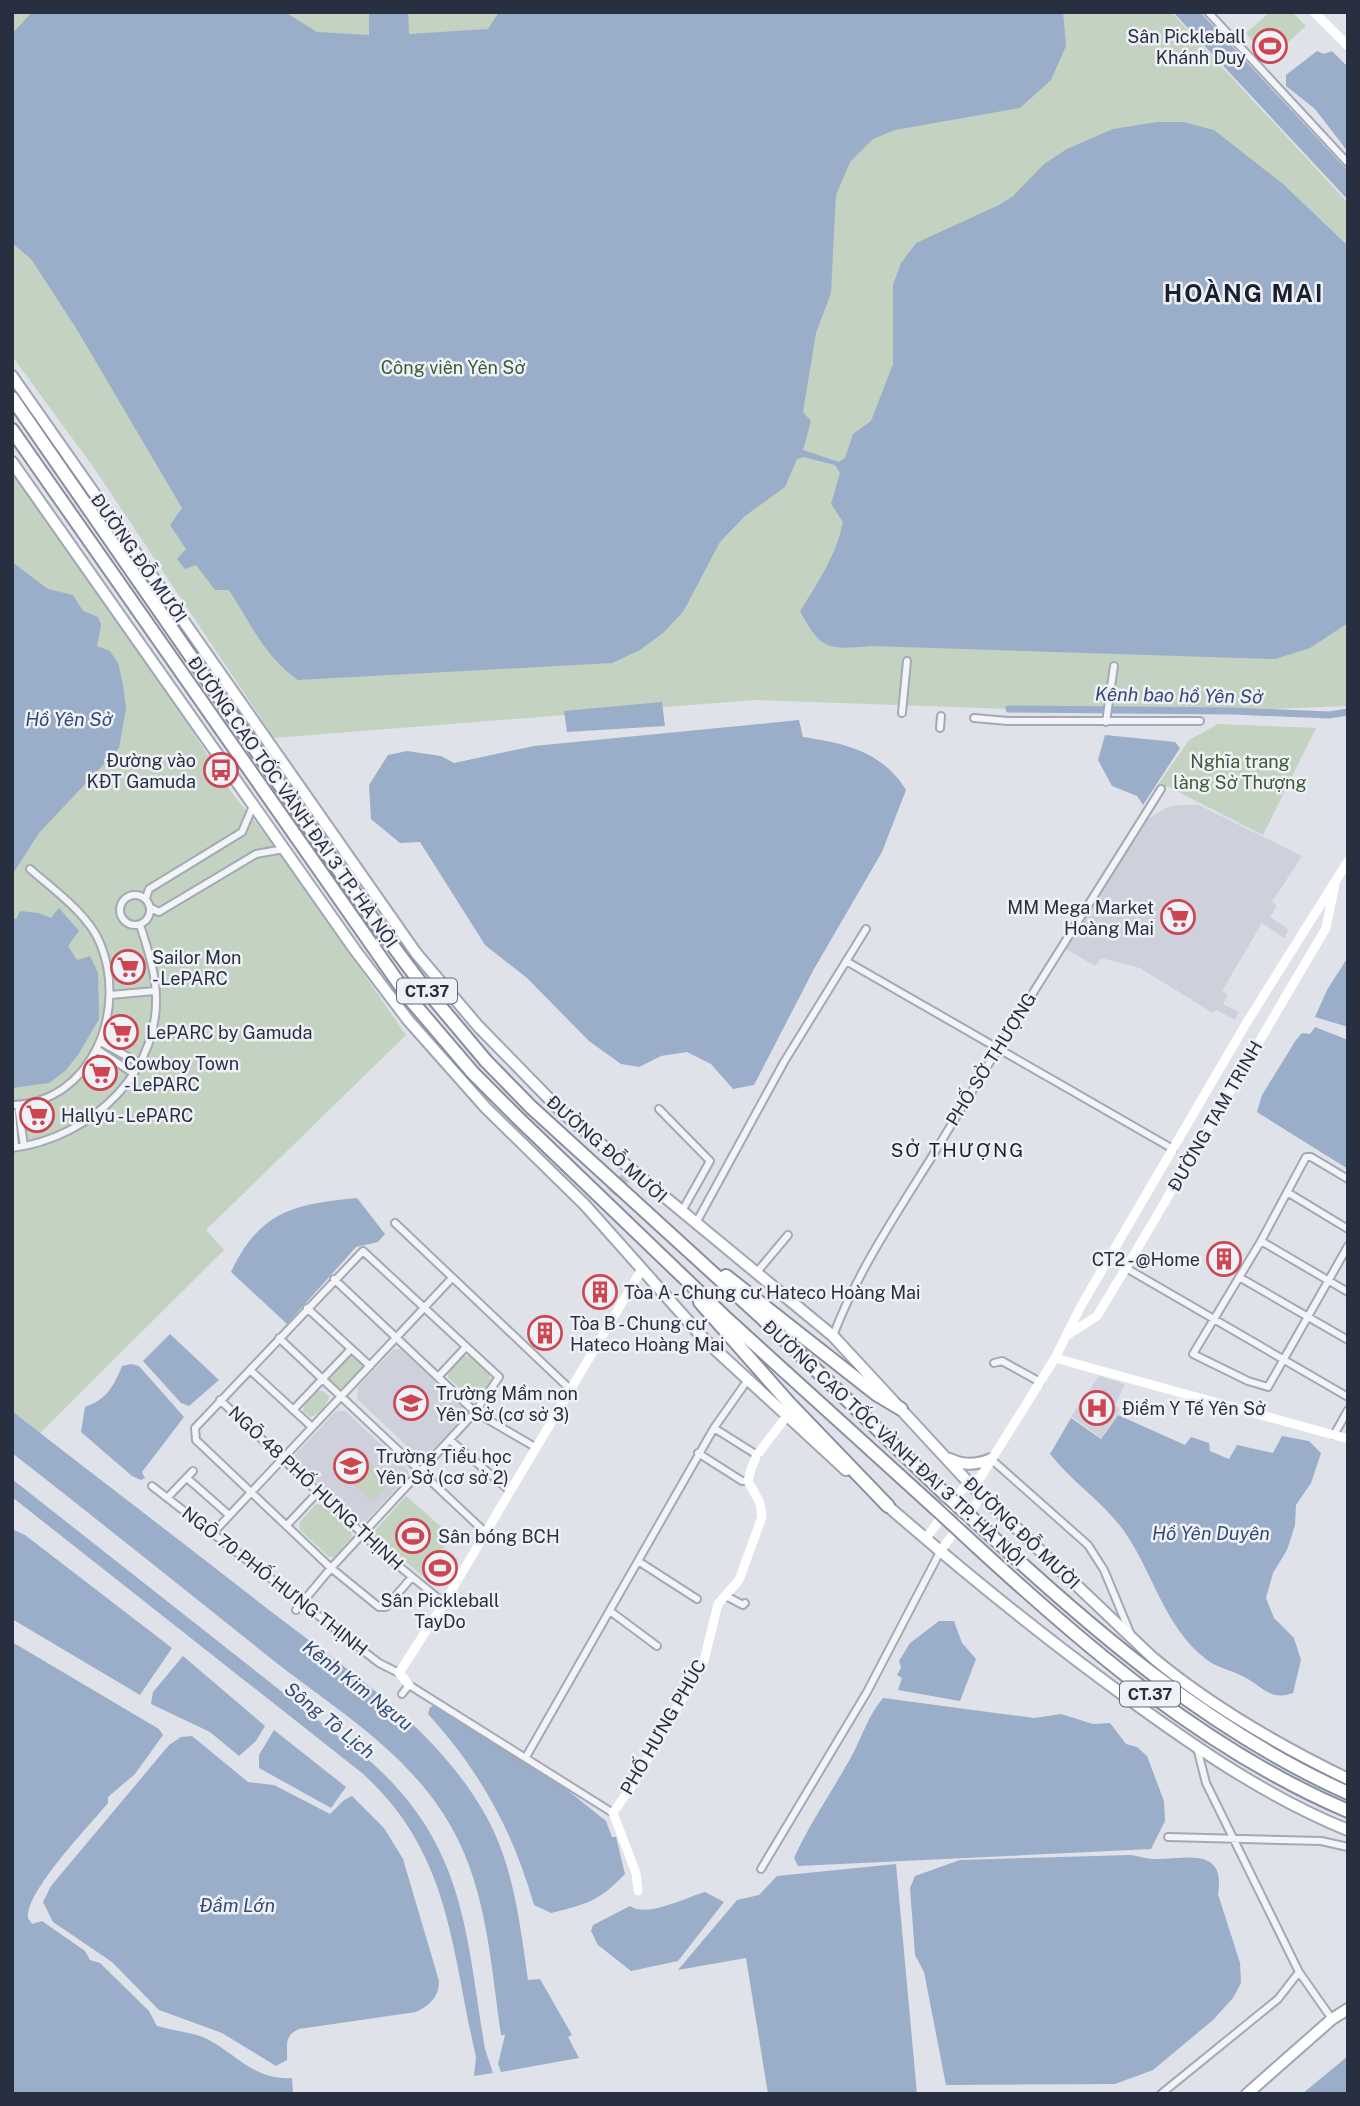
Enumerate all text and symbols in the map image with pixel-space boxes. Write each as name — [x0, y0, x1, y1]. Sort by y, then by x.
place label: Sân Pickleball Khánh Duy — [1127, 26, 1246, 68]
sports icon: Sân Pickleball Khánh Duy — [1251, 27, 1289, 65]
district label: HOÀNG MAI — [1164, 279, 1324, 307]
park label: Công viên Yên Sở — [381, 357, 525, 378]
street label: ĐƯỜNG ĐỖ MƯỜI — [87, 487, 195, 627]
street label: ĐƯỜNG CAO TỐC VÀNH ĐAI 3 TP. HÀ NỘI — [184, 651, 405, 952]
water label: Kênh bao hồ Yên Sở — [1095, 683, 1264, 707]
water label: Hồ Yên Sở — [25, 708, 114, 730]
place label: Đường vào KĐT Gamuda — [87, 750, 196, 792]
bus stop icon: Đường vào KĐT Gamuda — [202, 751, 240, 789]
park label: Nghĩa trang làng Sở Thượng — [1173, 751, 1307, 793]
place label: MM Mega Market Hoàng Mai — [1007, 897, 1154, 939]
supermarket icon: MM Mega Market Hoàng Mai — [1159, 898, 1197, 936]
place label: Sailor Mon - LePARC — [152, 947, 242, 989]
supermarket icon: Sailor Mon - LePARC — [109, 948, 147, 986]
road number: CT.37 — [397, 979, 457, 1004]
street label: PHỐ SỞ THƯỢNG — [939, 987, 1040, 1129]
supermarket icon: LePARC by Gamuda — [102, 1013, 140, 1051]
place label: LePARC by Gamuda — [146, 1022, 312, 1043]
street label: ĐƯỜNG TAM TRINH — [1163, 1037, 1267, 1195]
place label: Cowboy Town - LePARC — [124, 1053, 239, 1095]
supermarket icon: Cowboy Town - LePARC — [81, 1054, 119, 1092]
street label: ĐƯỜNG ĐỖ MƯỜI — [543, 1088, 674, 1207]
supermarket icon: Hallyu - LePARC — [18, 1096, 56, 1134]
place label: Hallyu - LePARC — [61, 1105, 193, 1126]
district label: SỞ THƯỢNG — [891, 1138, 1025, 1161]
building icon: CT2 - @Home — [1205, 1240, 1243, 1278]
place label: CT2 - @Home — [1092, 1249, 1200, 1270]
building icon: Tòa A - Chung cư Hateco Hoàng Mai — [581, 1273, 619, 1311]
place label: Tòa A - Chung cư Hateco Hoàng Mai — [624, 1282, 920, 1303]
place label: Tòa B - Chung cư Hateco Hoàng Mai — [570, 1313, 724, 1355]
building icon: Tòa B - Chung cư Hateco Hoàng Mai — [526, 1314, 564, 1352]
street label: ĐƯỜNG CAO TỐC VÀNH ĐAI 3 TP. HÀ NỘI — [759, 1314, 1031, 1570]
place label: Trường Mầm non Yên Sở (cơ sở 3) — [436, 1383, 578, 1425]
school or university icon: Trường Mầm non Yên Sở (cơ sở 3) — [392, 1384, 430, 1422]
hospital icon: Điểm Y Tế Yên Sở — [1078, 1389, 1116, 1427]
place label: Điểm Y Tế Yên Sở — [1122, 1398, 1266, 1419]
street label: NGÕ 48 PHỐ HƯNG THỊNH — [224, 1399, 410, 1574]
place label: Trường Tiểu học Yên Sở (cơ sở 2) — [376, 1446, 512, 1488]
school or university icon: Trường Tiểu học Yên Sở (cơ sở 2) — [332, 1447, 370, 1485]
street label: ĐƯỜNG ĐỖ MƯỜI — [960, 1470, 1087, 1594]
street label: NGÕ 70 PHỐ HƯNG THỊNH — [178, 1500, 374, 1660]
sports icon: Sân bóng BCH — [394, 1517, 432, 1555]
water label: Hồ Yên Duyên — [1152, 1522, 1270, 1544]
place label: Sân bóng BCH — [438, 1526, 560, 1547]
sports icon: Sân Pickleball TayDo — [421, 1549, 459, 1587]
place label: Sân Pickleball TayDo — [381, 1590, 499, 1632]
water label: Kênh Kim Ngưu — [299, 1635, 417, 1735]
street label: PHỐ HƯNG PHÚC — [613, 1654, 710, 1798]
water label: Sông Tô Lịch — [281, 1677, 379, 1763]
road number: CT.37 — [1120, 1682, 1180, 1706]
water label: Đầm Lớn — [199, 1894, 275, 1916]

